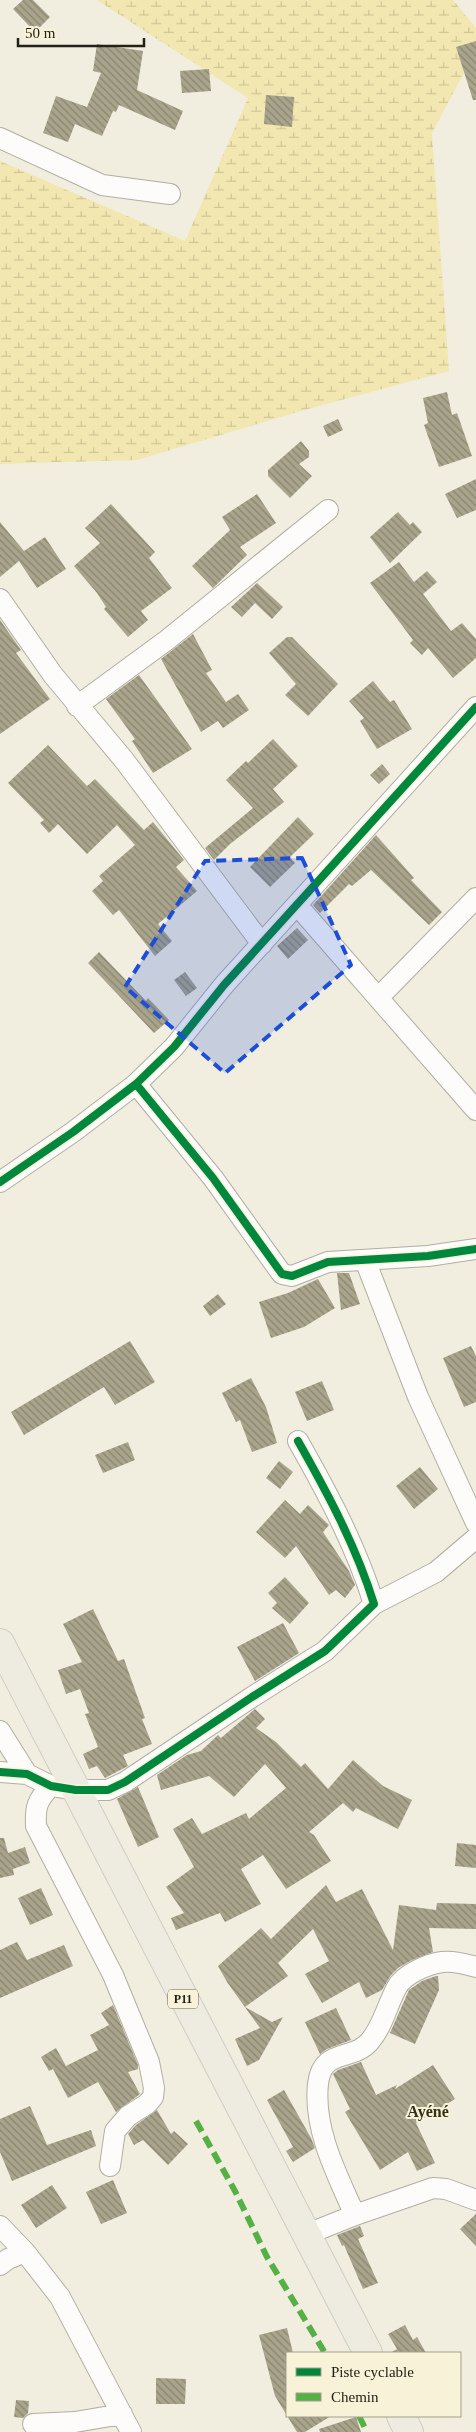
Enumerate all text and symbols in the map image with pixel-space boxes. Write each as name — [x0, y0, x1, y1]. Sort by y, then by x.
scale bar — [18, 15, 144, 47]
text: 50 m — [25, 25, 56, 41]
road number: P11 — [168, 1990, 198, 2008]
district label: Ayéné — [407, 2103, 449, 2121]
legend — [286, 2352, 461, 2417]
text: Piste cyclable — [331, 2364, 414, 2380]
text: Chemin — [331, 2389, 379, 2405]

